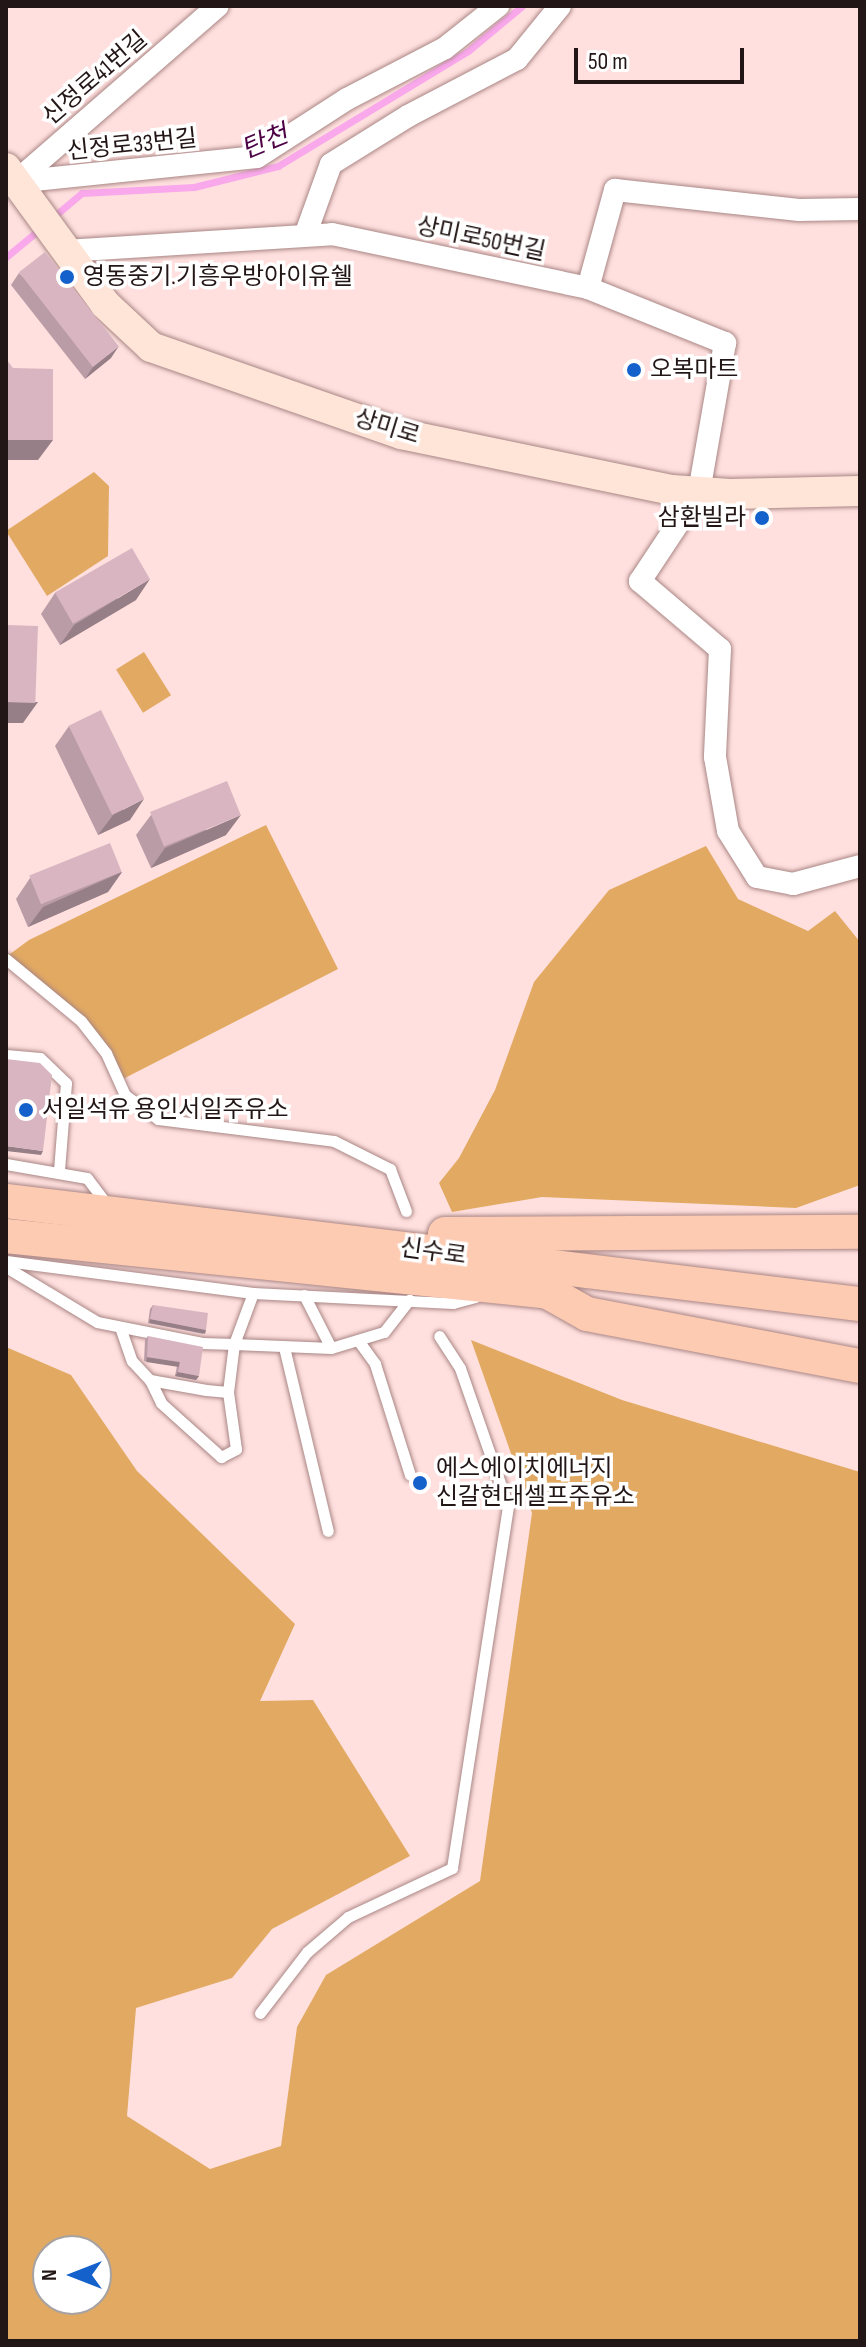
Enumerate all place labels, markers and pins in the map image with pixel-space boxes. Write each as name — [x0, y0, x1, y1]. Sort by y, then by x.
place label: 영동중기.기흥우방아이유쉘 — [83, 263, 352, 291]
marker: 영동중기.기흥우방아이유쉘 — [58, 268, 76, 286]
place label: 오복마트 — [650, 356, 738, 384]
marker: 오복마트 — [625, 361, 643, 379]
place label: 삼환빌라 — [658, 504, 746, 532]
marker: 삼환빌라 — [753, 509, 771, 527]
place label: 서일석유 용인서일주유소 — [42, 1096, 289, 1124]
marker: 서일석유 용인서일주유소 — [17, 1101, 35, 1119]
place label: 에스에이치에너지 신갈현대셀프주유소 — [436, 1455, 635, 1511]
marker: 에스에이치에너지 신갈현대셀프주유소 — [411, 1474, 429, 1492]

